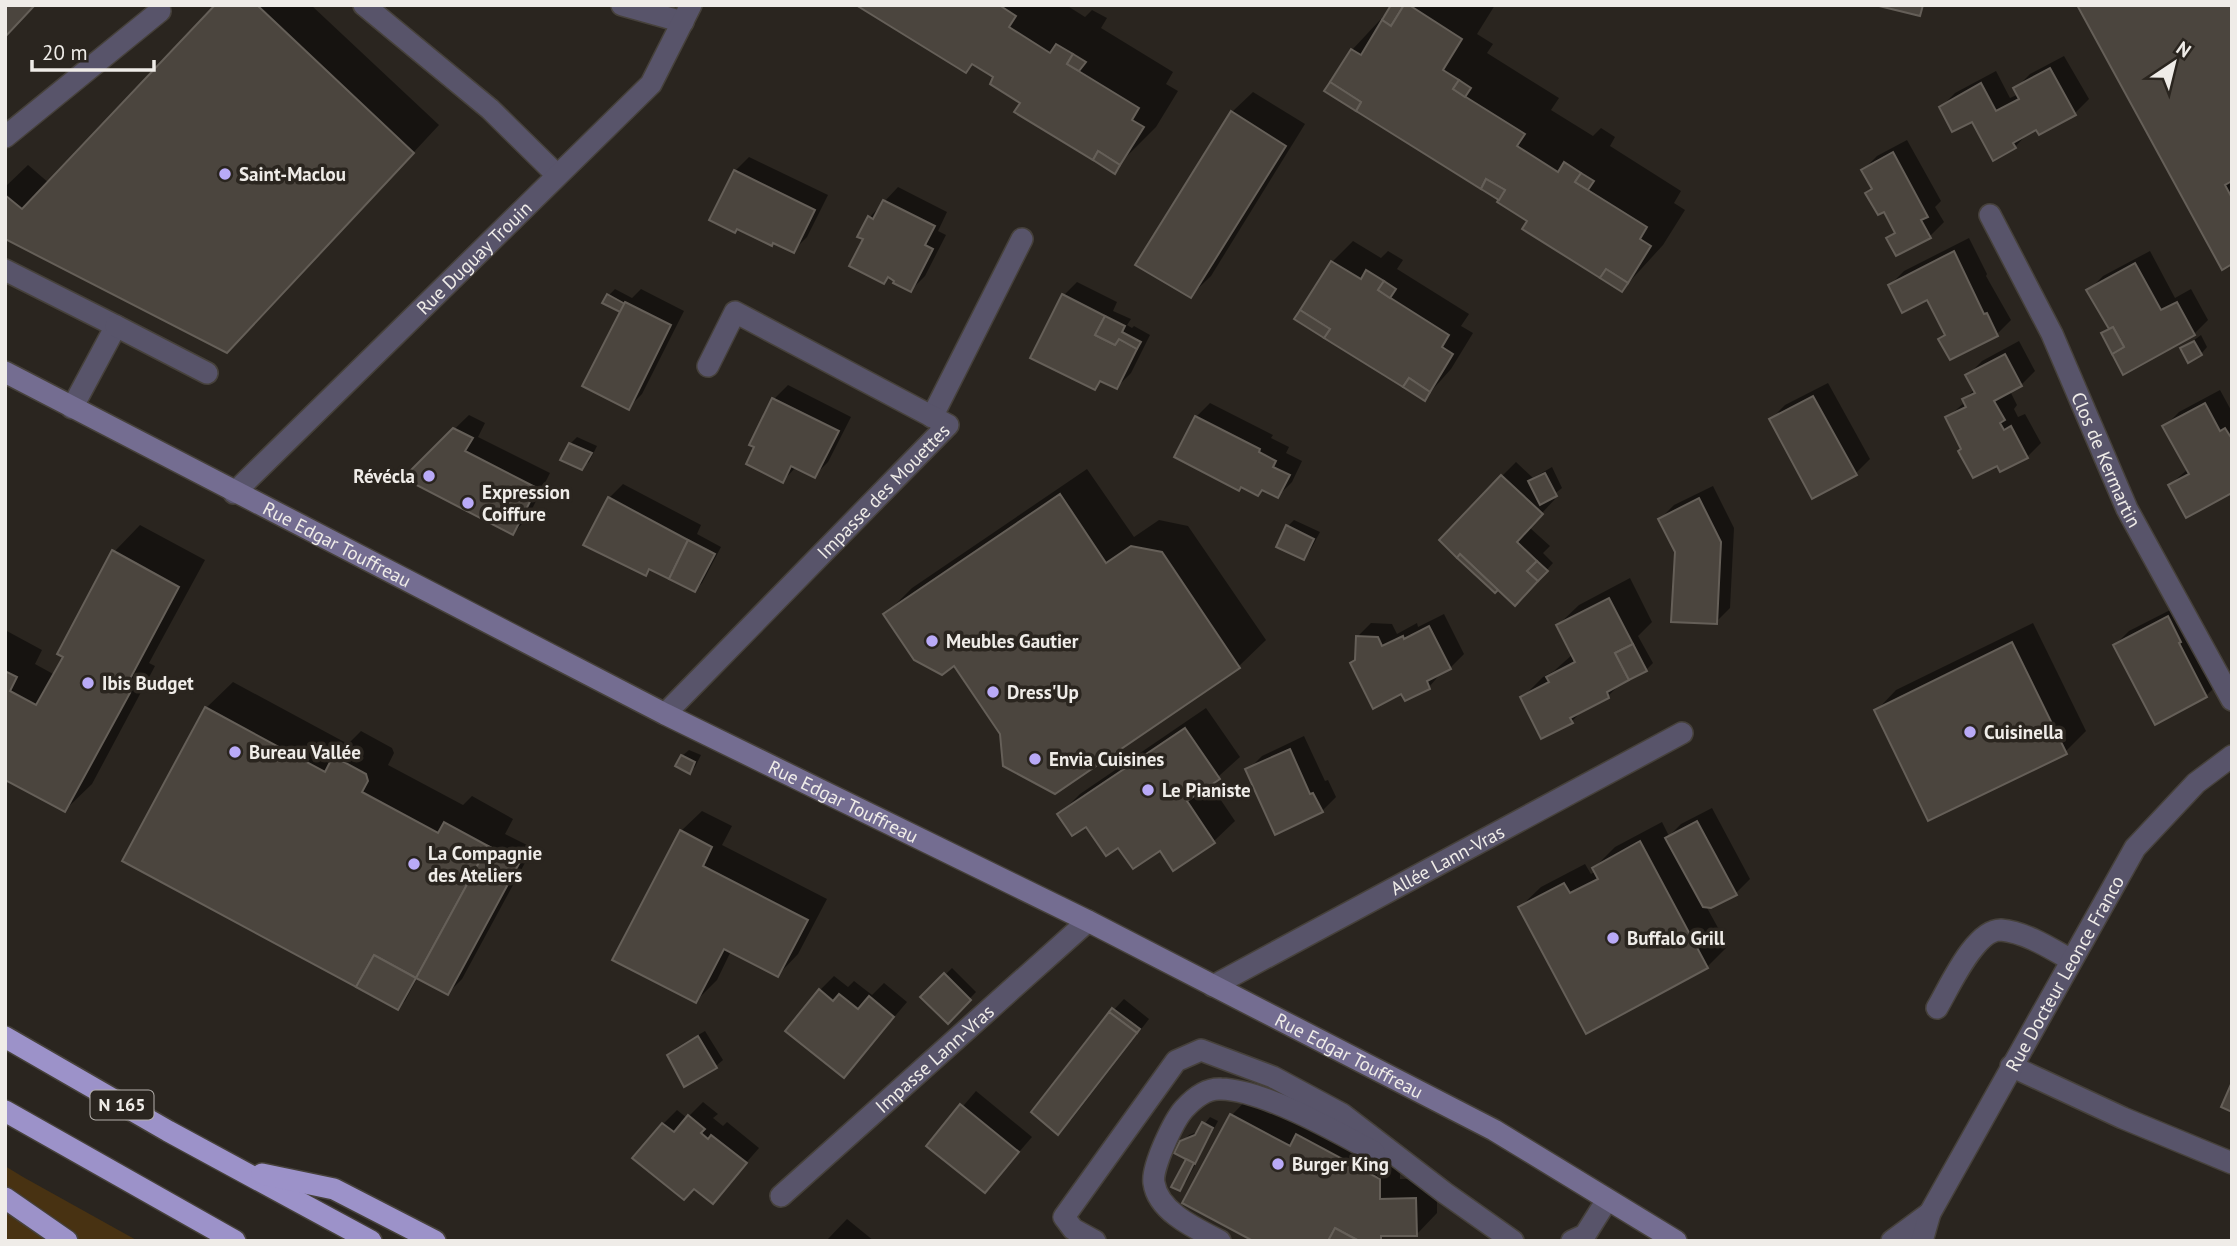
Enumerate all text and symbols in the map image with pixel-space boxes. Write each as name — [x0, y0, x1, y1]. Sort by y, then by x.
scale bar — [32, 28, 154, 72]
north arrow — [2139, 28, 2209, 98]
text: N — [2172, 36, 2196, 62]
text: 20 m — [42, 39, 88, 66]
place label: Saint-Maclou — [239, 162, 346, 186]
marker: Saint-Maclou — [217, 166, 233, 182]
street label: Rue Duguay Trouin — [411, 196, 537, 320]
street label: Clos de Kermartin — [2066, 388, 2147, 532]
street label: Impasse des Mouettes — [812, 418, 955, 564]
place label: Révécla — [353, 464, 415, 488]
marker: Révécla — [421, 468, 437, 484]
place label: Expression Coiffure — [482, 480, 570, 526]
marker: Expression Coiffure — [460, 495, 476, 511]
street label: Rue Edgar Touffreau — [259, 496, 415, 592]
place label: Meubles Gautier — [946, 629, 1079, 653]
marker: Meubles Gautier — [924, 633, 940, 649]
place label: Ibis Budget — [102, 671, 194, 695]
marker: Ibis Budget — [80, 675, 96, 691]
place label: Dress'Up — [1007, 680, 1079, 704]
marker: Dress'Up — [985, 684, 1001, 700]
place label: Cuisinella — [1984, 720, 2063, 744]
marker: Cuisinella — [1962, 724, 1978, 740]
place label: Bureau Vallée — [249, 740, 361, 764]
marker: Bureau Vallée — [227, 744, 243, 760]
place label: Envia Cuisines — [1049, 747, 1164, 771]
marker: Envia Cuisines — [1027, 751, 1043, 767]
street label: Rue Edgar Touffreau — [765, 755, 922, 848]
place label: Le Pianiste — [1162, 778, 1251, 802]
marker: Le Pianiste — [1140, 782, 1156, 798]
street label: Allée Lann-Vras — [1386, 819, 1508, 900]
place label: La Compagnie des Ateliers — [428, 841, 542, 887]
marker: La Compagnie des Ateliers — [406, 856, 422, 872]
street label: Rue Docteur Leonce Franco — [2000, 871, 2129, 1076]
place label: Buffalo Grill — [1627, 926, 1725, 950]
marker: Buffalo Grill — [1605, 930, 1621, 946]
street label: Impasse Lann-Vras — [870, 999, 999, 1118]
street label: Rue Edgar Touffreau — [1271, 1007, 1427, 1104]
road number: N 165 — [90, 1090, 154, 1120]
place label: Burger King — [1292, 1152, 1389, 1176]
marker: Burger King — [1270, 1156, 1286, 1172]

